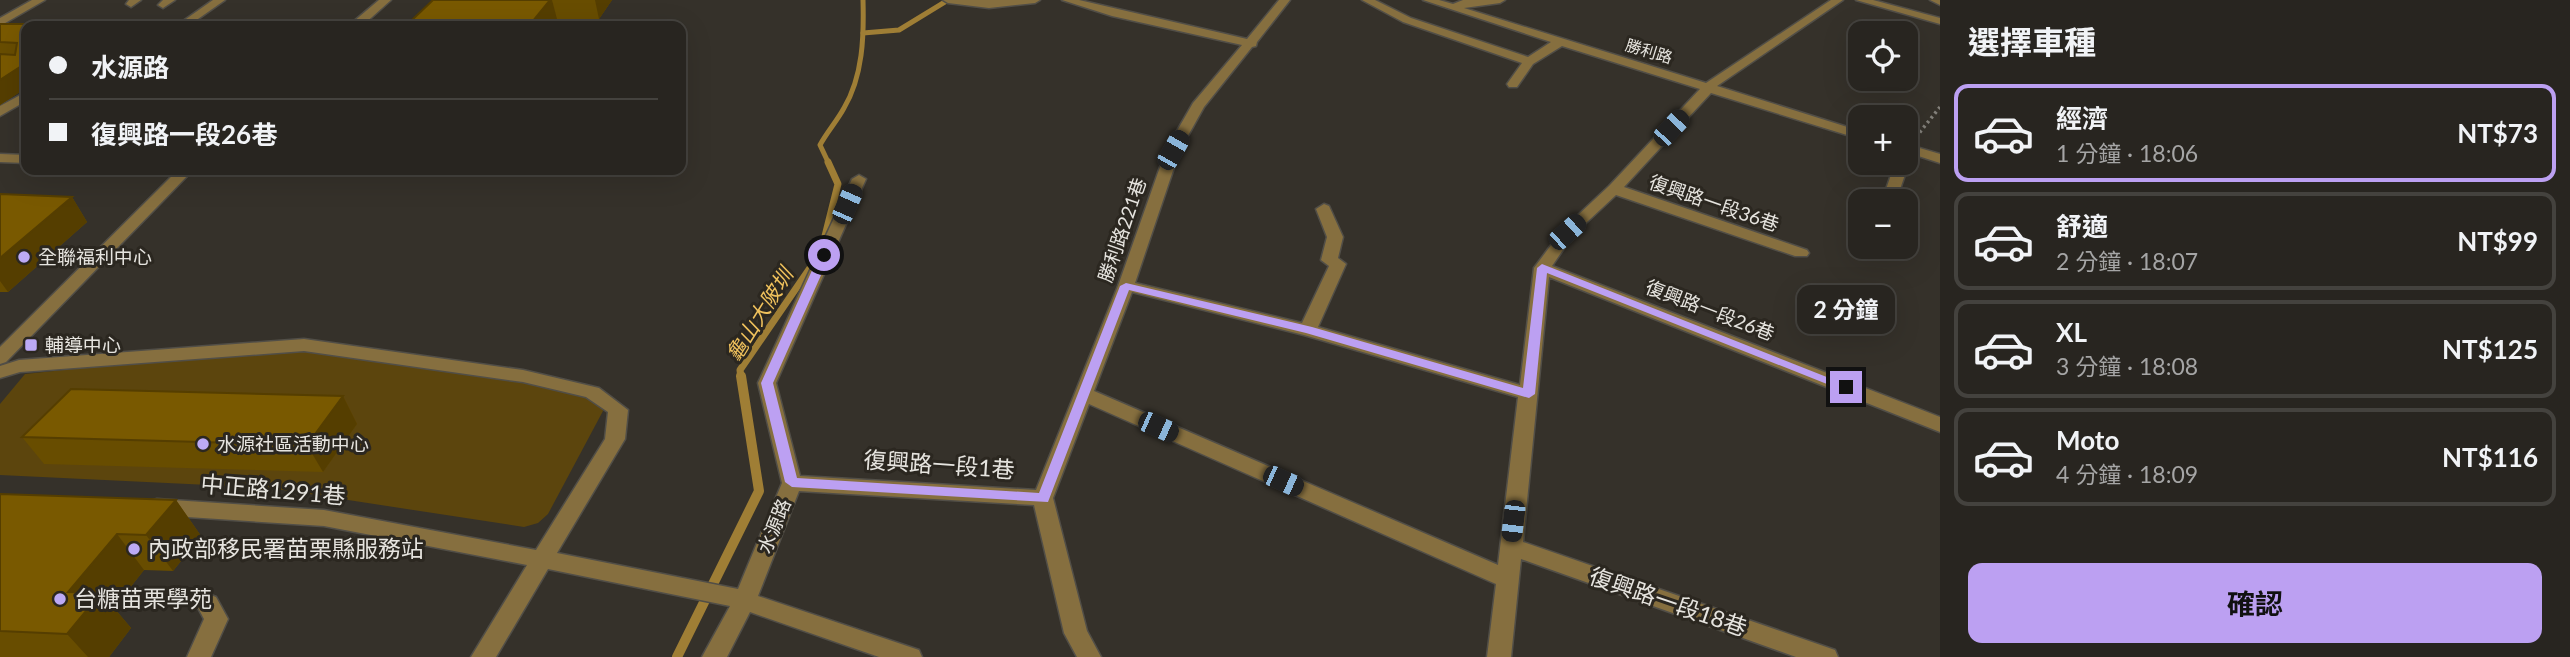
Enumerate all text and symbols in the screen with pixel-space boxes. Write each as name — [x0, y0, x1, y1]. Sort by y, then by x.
map controls — [1848, 21, 1918, 259]
button: locate — [1848, 21, 1918, 91]
text: 選擇車種 — [1968, 22, 2096, 61]
street label: 勝利路 — [1623, 34, 1675, 67]
text: 水源路 — [91, 51, 169, 83]
icon: car — [1972, 102, 2035, 165]
text: 經濟 — [2056, 102, 2108, 134]
car — [1649, 105, 1694, 151]
button: + — [1848, 105, 1918, 175]
text: NT$73 — [2457, 117, 2538, 149]
text: 復興路一段26巷 — [91, 118, 277, 150]
car — [1154, 127, 1193, 173]
text: 1 分鐘 · 18:06 — [2056, 139, 2198, 167]
street label: 復興路一段36巷 — [1646, 170, 1782, 236]
street label: 勝利路221巷 — [1093, 175, 1150, 285]
car — [829, 181, 866, 227]
button: − — [1848, 189, 1918, 259]
car — [1545, 210, 1590, 254]
icon: car — [1972, 210, 2035, 273]
text: 舒適 — [2056, 210, 2108, 242]
text: NT$99 — [2457, 225, 2538, 257]
route start — [808, 239, 840, 271]
place label: 全聯福利中心 — [38, 245, 152, 268]
text: 2 分鐘 · 18:07 — [2056, 247, 2198, 275]
marker: 全聯福利中心 — [16, 249, 32, 265]
water label: 龜山大陂圳 — [720, 261, 799, 365]
street label: 復興路一段26巷 — [1643, 274, 1778, 345]
callout: 2 分鐘 — [1797, 286, 1895, 334]
text: 2 分鐘 — [1814, 295, 1878, 323]
text: XL — [2056, 316, 2087, 348]
icon: car — [1972, 318, 2035, 381]
place label: 輔導中心 — [45, 333, 121, 356]
text: NT$125 — [2442, 333, 2538, 365]
marker: 輔導中心 — [23, 337, 39, 353]
text: 3 分鐘 · 18:08 — [2056, 352, 2198, 380]
route end — [1830, 371, 1862, 403]
car — [1135, 409, 1182, 445]
text: Moto — [2056, 424, 2119, 456]
icon: car — [1972, 426, 2035, 489]
place label: 水源社區活動中心 — [217, 432, 369, 455]
marker: 水源社區活動中心 — [195, 436, 211, 452]
text: NT$116 — [2442, 441, 2538, 473]
street label: 復興路一段1巷 — [863, 445, 1016, 483]
text: 4 分鐘 · 18:09 — [2056, 460, 2198, 488]
car — [1260, 463, 1307, 499]
street label: 中正路1291巷 — [199, 469, 347, 509]
street label: 水源路 — [752, 495, 795, 557]
car — [1501, 499, 1526, 543]
place label: 內政部移民署苗栗縣服務站 — [148, 534, 424, 562]
marker: 內政部移民署苗栗縣服務站 — [126, 541, 142, 557]
street label: 復興路一段18巷 — [1586, 561, 1751, 641]
button: 確認 — [1968, 563, 2542, 643]
place label: 台糖苗栗學苑 — [74, 584, 212, 612]
marker: 台糖苗栗學苑 — [52, 591, 68, 607]

